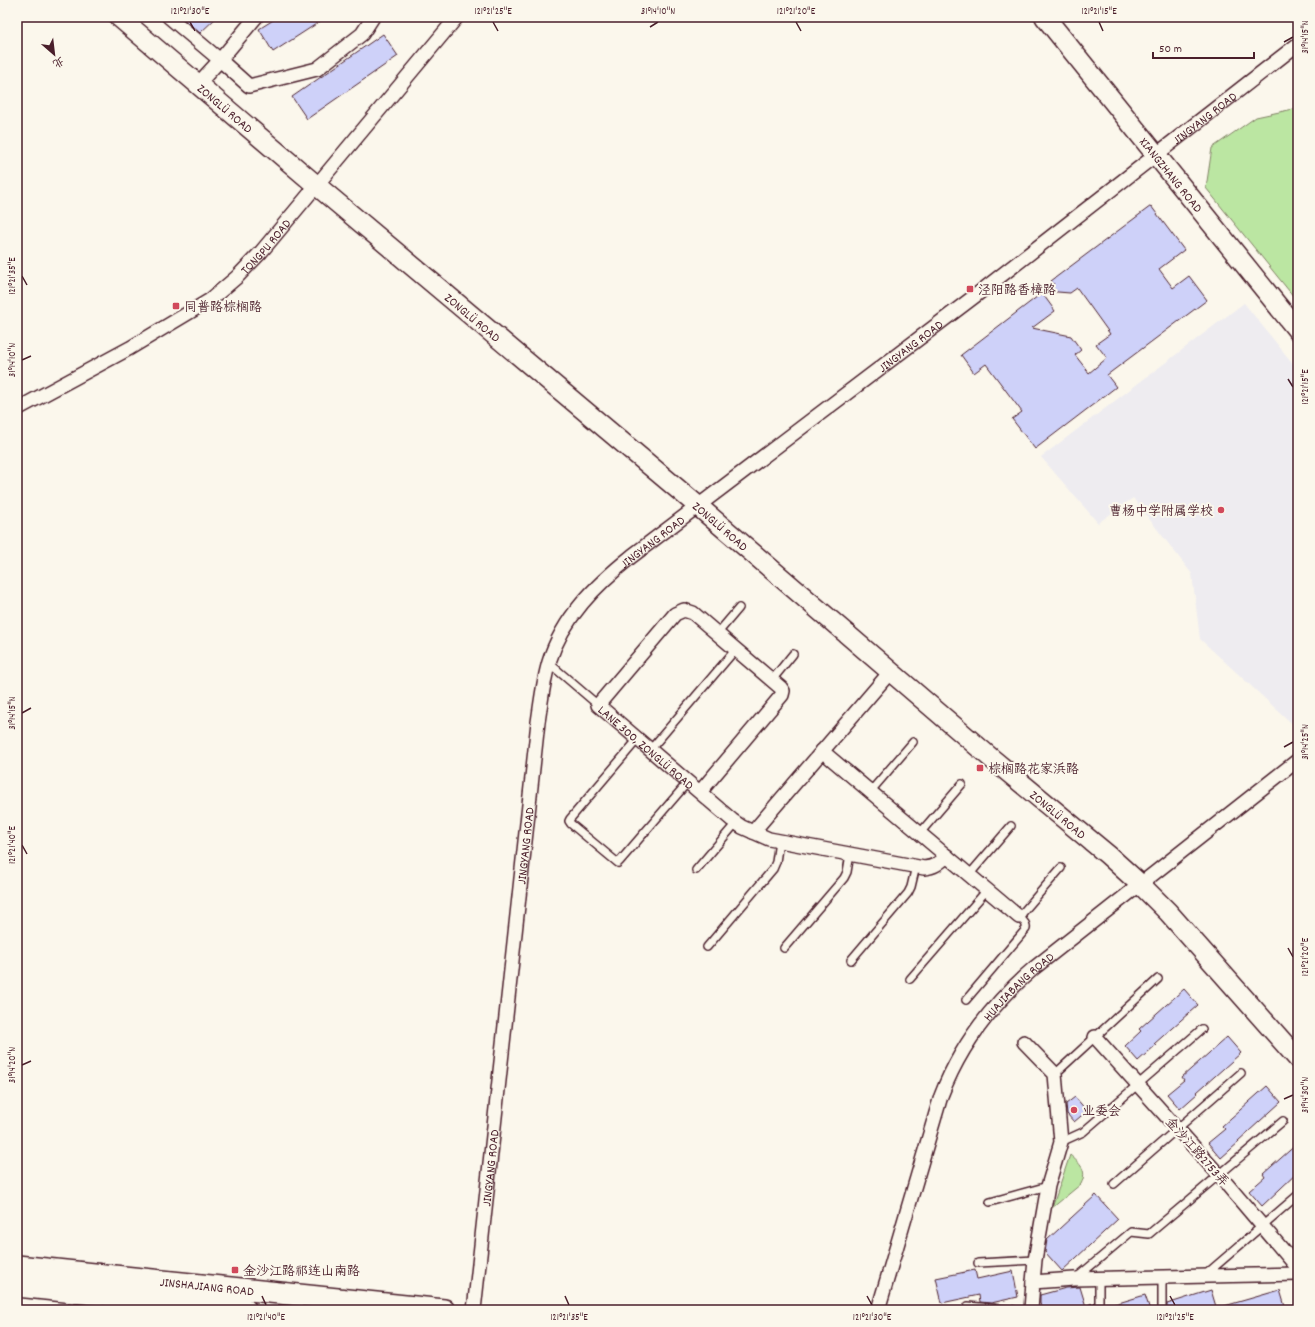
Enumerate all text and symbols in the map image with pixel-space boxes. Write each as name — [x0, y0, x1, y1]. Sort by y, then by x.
text: 121°21'30"E — [171, 5, 210, 19]
text: 121°21'25"E — [474, 5, 512, 19]
text: 31°14'10"N — [641, 5, 675, 19]
text: 121°21'20"E — [777, 5, 816, 19]
text: 121°21'15"E — [1081, 5, 1117, 19]
text: 31°14'15"N — [1299, 20, 1313, 54]
north arrow — [34, 34, 74, 74]
scale bar — [1153, 34, 1254, 60]
text: 50 m — [1159, 41, 1182, 58]
text: 北 — [49, 51, 66, 71]
street label: ZONGLÜ ROAD — [192, 80, 256, 139]
street label: JINGYANG ROAD — [1169, 88, 1242, 151]
street label: XIANGZHANG ROAD — [1134, 134, 1206, 218]
street label: TONGPU ROAD — [237, 215, 297, 280]
text: 121°21'35"E — [6, 257, 20, 295]
place label: 泾阳路香樟路 — [978, 282, 1056, 301]
marker: 泾阳路香樟路 — [965, 284, 975, 294]
street label: ZONGLÜ ROAD — [439, 290, 504, 348]
place label: 同普路棕榈路 — [184, 299, 262, 318]
marker: 同普路棕榈路 — [171, 301, 181, 311]
street label: JINGYANG ROAD — [875, 316, 948, 378]
text: 31°14'10"N — [6, 343, 20, 377]
text: 121°21'15"E — [1299, 369, 1313, 405]
street label: ZONGLÜ ROAD — [687, 498, 751, 557]
place label: 曹杨中学附属学校 — [1109, 503, 1213, 522]
marker: 曹杨中学附属学校 — [1216, 505, 1226, 515]
street label: JINGYANG ROAD — [617, 512, 690, 574]
text: 31°14'15"N — [6, 696, 20, 730]
street label: LANE 300, ZONGLÜ ROAD — [593, 702, 697, 796]
text: 31°14'25"N — [1299, 724, 1313, 760]
place label: 棕榈路花家浜路 — [988, 761, 1079, 780]
marker: 棕榈路花家浜路 — [975, 763, 985, 773]
street label: ZONGLÜ ROAD — [1025, 787, 1089, 845]
street label: JINGYANG ROAD — [513, 806, 541, 885]
text: 121°21'40"E — [6, 825, 20, 864]
text: 121°21'20"E — [1299, 937, 1313, 976]
street label: HUAJIABANG ROAD — [980, 948, 1059, 1026]
text: 31°14'20"N — [6, 1047, 20, 1083]
text: 31°14'30"N — [1299, 1077, 1313, 1113]
place label: 业委会 — [1082, 1103, 1121, 1122]
marker: 业委会 — [1069, 1105, 1079, 1115]
street label: 金沙江路2753弄 — [1160, 1114, 1232, 1192]
street label: JINGYANG ROAD — [478, 1128, 506, 1208]
place label: 金沙江路祁连山南路 — [243, 1263, 360, 1282]
marker: 金沙江路祁连山南路 — [230, 1265, 240, 1275]
street label: JINSHAJIANG ROAD — [159, 1274, 255, 1302]
text: 121°21'40"E — [247, 1311, 286, 1325]
text: 121°21'35"E — [550, 1311, 588, 1325]
text: 121°21'30"E — [853, 1311, 892, 1325]
text: 121°21'25"E — [1156, 1311, 1194, 1325]

